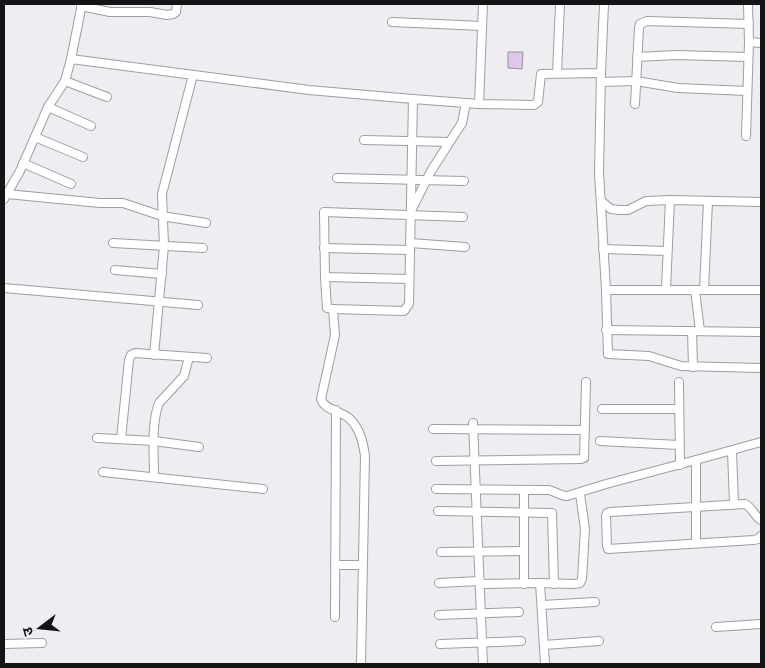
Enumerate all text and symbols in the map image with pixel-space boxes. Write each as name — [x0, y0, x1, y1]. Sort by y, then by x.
north arrow — [15, 603, 65, 653]
text: उ — [17, 624, 37, 638]

